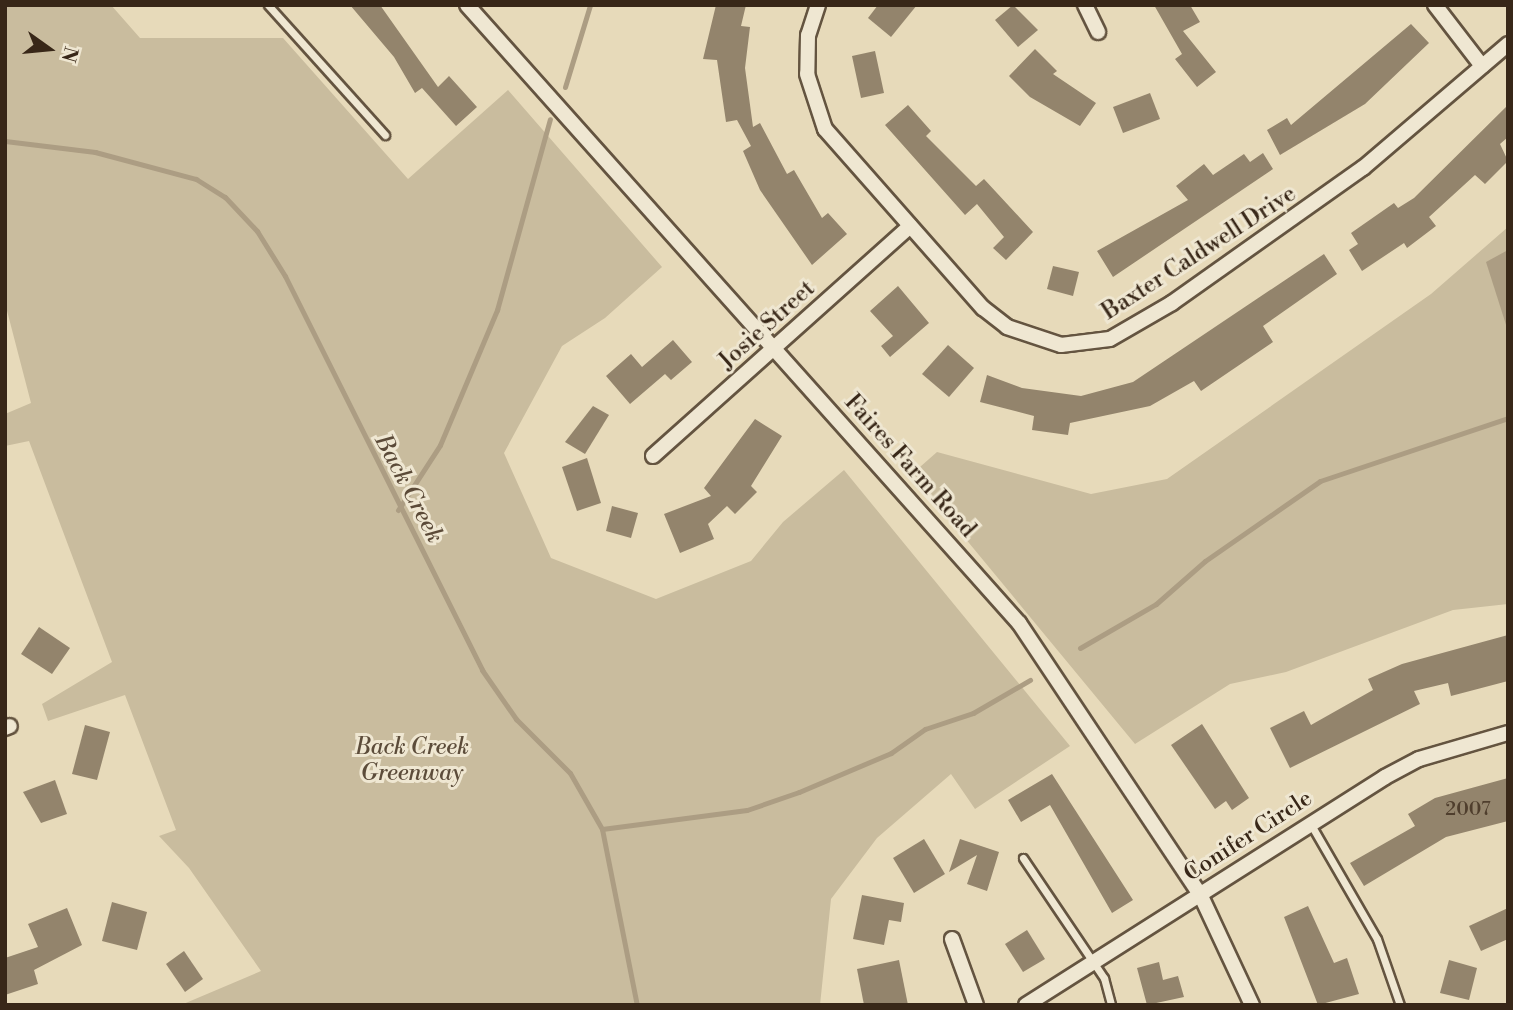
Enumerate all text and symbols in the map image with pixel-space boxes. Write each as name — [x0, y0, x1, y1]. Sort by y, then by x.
north arrow — [14, 14, 84, 84]
text: N — [56, 44, 83, 65]
street label: Baxter Caldwell Drive — [1097, 180, 1301, 326]
street label: Josie Street — [713, 275, 821, 375]
street label: Faires Farm Road — [839, 389, 981, 543]
water label: Back Creek — [367, 430, 449, 548]
park label: Back Creek Greenway — [355, 733, 469, 787]
street label: Conifer Circle — [1179, 784, 1317, 888]
house number: 2007 — [1445, 799, 1491, 821]

